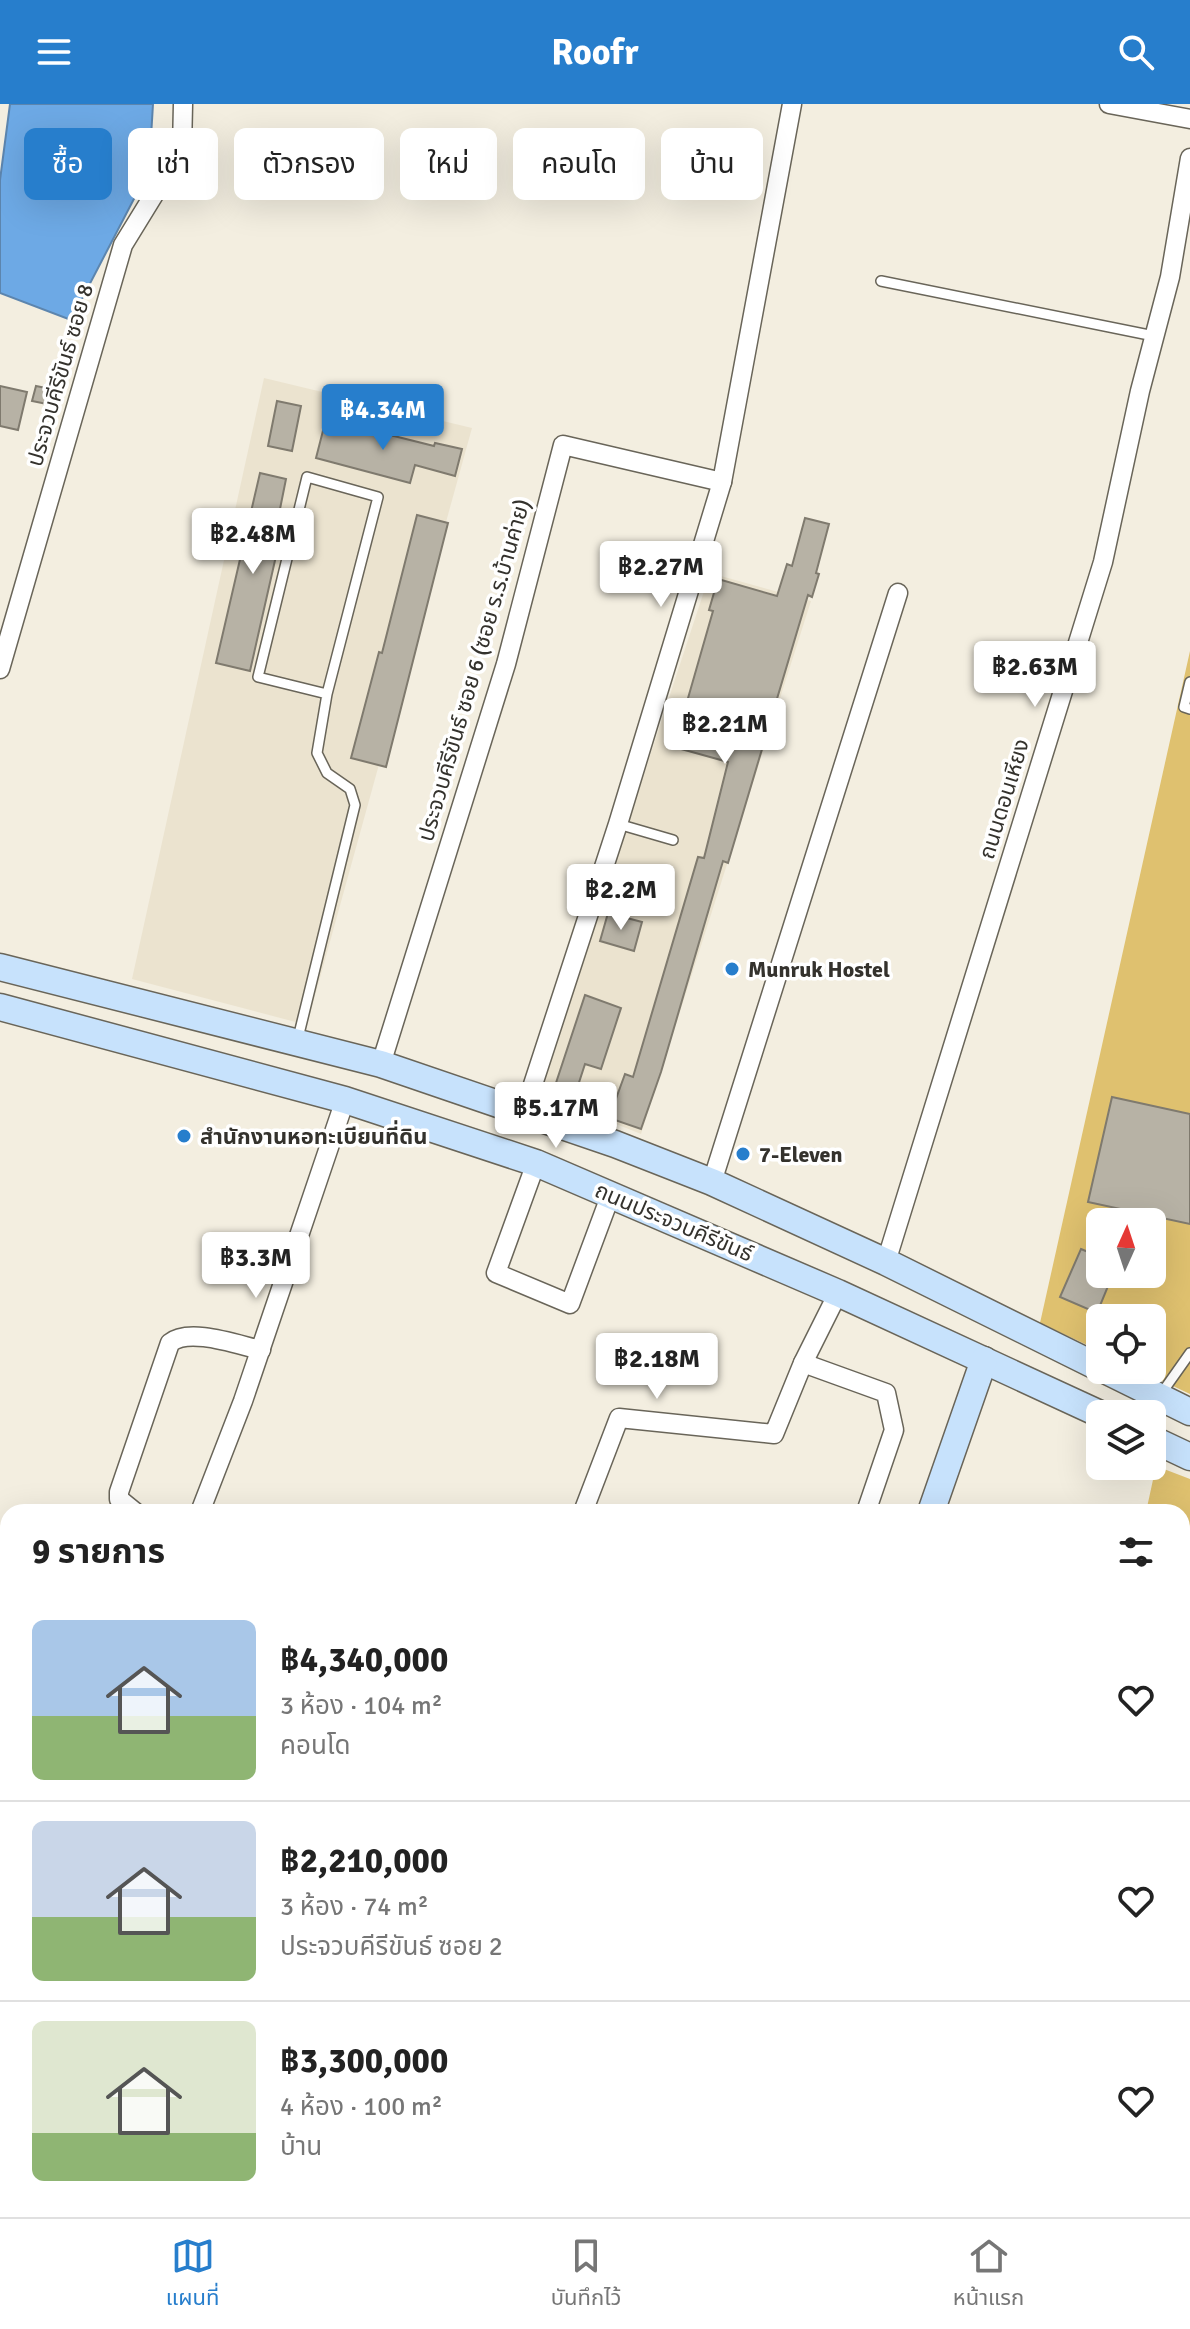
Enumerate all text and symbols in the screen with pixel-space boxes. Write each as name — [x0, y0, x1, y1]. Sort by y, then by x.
icon: menu — [32, 30, 76, 74]
text: Roofr — [551, 30, 639, 75]
icon: search — [1114, 30, 1158, 74]
chip: ซื้อ — [24, 128, 112, 200]
chip: เช่า — [128, 128, 218, 200]
chip: ตัวกรอง — [234, 128, 384, 200]
chip: ใหม่ — [400, 128, 497, 200]
chip: คอนโด — [513, 128, 645, 200]
chip: บ้าน — [661, 128, 763, 200]
street label: ประจวบคีรีขันธ์ ซอย 8 — [21, 281, 99, 469]
pin: ฿4.34M — [318, 384, 448, 452]
text: ฿4.34M — [340, 394, 426, 426]
street label: ประจวบคีรีขันธ์ ซอย 6 (ซอย ร.ร.บ้านค่าย) — [412, 496, 536, 844]
pin: ฿2.48M — [188, 508, 318, 576]
text: ฿2.48M — [210, 518, 296, 550]
pin: ฿2.27M — [596, 541, 726, 609]
text: ฿2.27M — [618, 551, 704, 583]
pin: ฿2.63M — [970, 641, 1100, 709]
text: ฿2.63M — [992, 651, 1078, 683]
pin: ฿2.21M — [660, 698, 790, 766]
text: ฿2.21M — [682, 708, 768, 740]
street label: ถนนดอนเหียง — [973, 736, 1035, 862]
pin: ฿2.2M — [565, 864, 677, 932]
text: ฿2.2M — [585, 874, 657, 906]
place label: Munruk Hostel — [748, 956, 890, 983]
marker: Munruk Hostel — [723, 960, 741, 978]
pin: ฿5.17M — [491, 1082, 621, 1150]
text: ฿5.17M — [513, 1092, 599, 1124]
place label: สำนักงานหอทะเบียนที่ดิน — [200, 1120, 427, 1150]
marker: สำนักงานหอทะเบียนที่ดิน — [175, 1127, 193, 1145]
place label: 7-Eleven — [759, 1141, 842, 1168]
marker: 7-Eleven — [734, 1145, 752, 1163]
street label: ถนนประจวบคีรีขันธ์ — [591, 1177, 758, 1268]
north arrow — [1086, 1208, 1166, 1288]
map controls — [1086, 1208, 1166, 1480]
pin: ฿3.3M — [200, 1232, 312, 1300]
text: ฿3.3M — [220, 1242, 292, 1274]
button: locate — [1086, 1304, 1166, 1384]
pin: ฿2.18M — [592, 1333, 722, 1401]
text: ฿2.18M — [614, 1343, 700, 1375]
button: layers — [1086, 1400, 1166, 1480]
icon: filters — [1114, 1530, 1158, 1574]
text: 9 รายการ — [32, 1531, 165, 1573]
text: ฿4,340,000 — [280, 1639, 448, 1681]
icon: home — [96, 1652, 192, 1748]
icon: heart — [1114, 1678, 1158, 1722]
text: 3 ห้อง · 104 m² — [280, 1690, 443, 1722]
text: คอนโด — [280, 1730, 351, 1762]
text: ฿2,210,000 — [280, 1840, 448, 1882]
icon: home — [96, 1853, 192, 1949]
icon: heart — [1114, 1879, 1158, 1923]
text: 3 ห้อง · 74 m² — [280, 1891, 429, 1923]
text: ประจวบคีรีขันธ์ ซอย 2 — [280, 1931, 503, 1963]
text: ฿3,300,000 — [280, 2040, 448, 2082]
icon: home — [96, 2053, 192, 2149]
icon: heart — [1114, 2079, 1158, 2123]
text: 4 ห้อง · 100 m² — [280, 2091, 443, 2123]
text: บ้าน — [280, 2131, 322, 2163]
tab: แผนที่ — [166, 2234, 219, 2315]
tab: บันทึกไว้ — [551, 2234, 621, 2315]
tab: หน้าแรก — [953, 2234, 1024, 2315]

